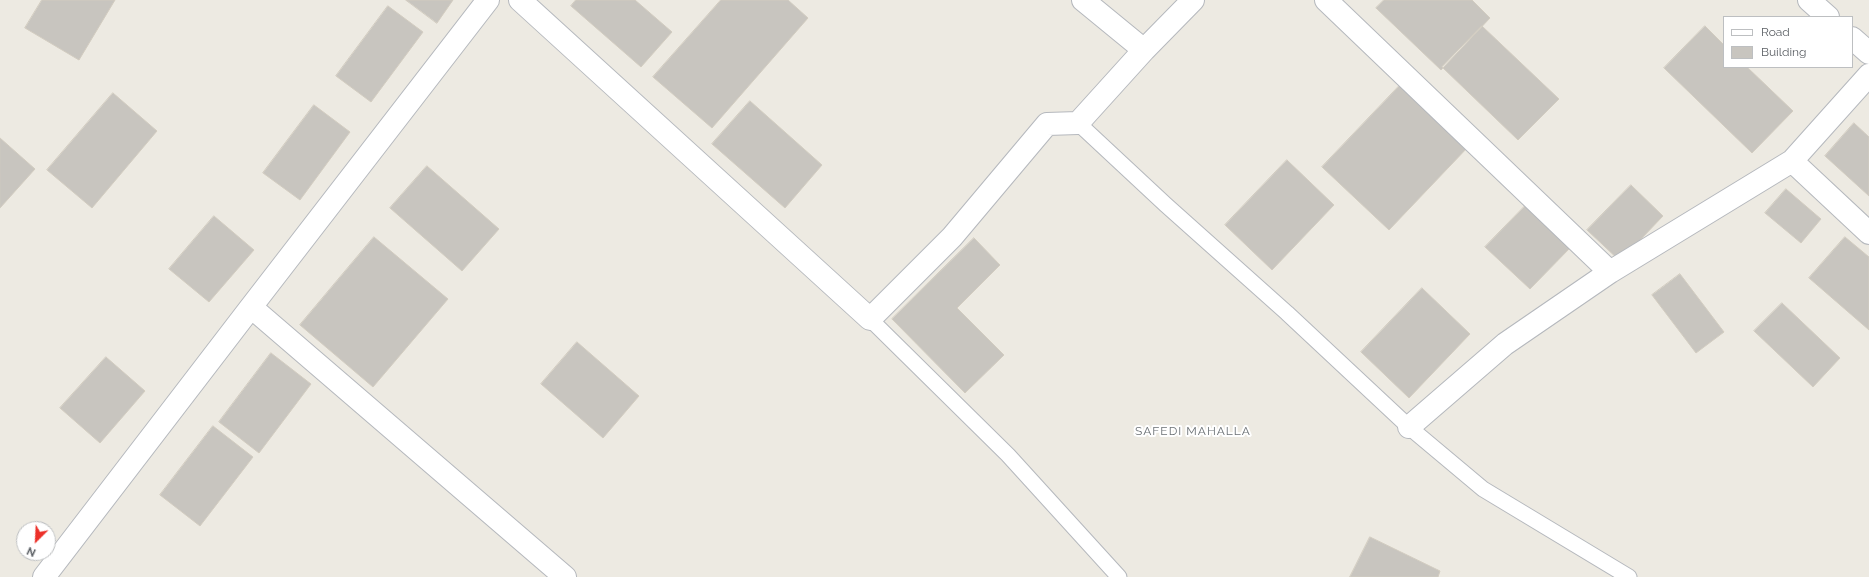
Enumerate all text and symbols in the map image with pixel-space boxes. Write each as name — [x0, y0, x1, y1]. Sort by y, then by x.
legend — [1723, 16, 1853, 68]
text: Road — [1761, 25, 1790, 39]
text: Building — [1761, 45, 1807, 59]
district label: SAFEDI MAHALLA — [1135, 424, 1251, 438]
north arrow — [16, 521, 56, 561]
text: N — [25, 544, 38, 559]

